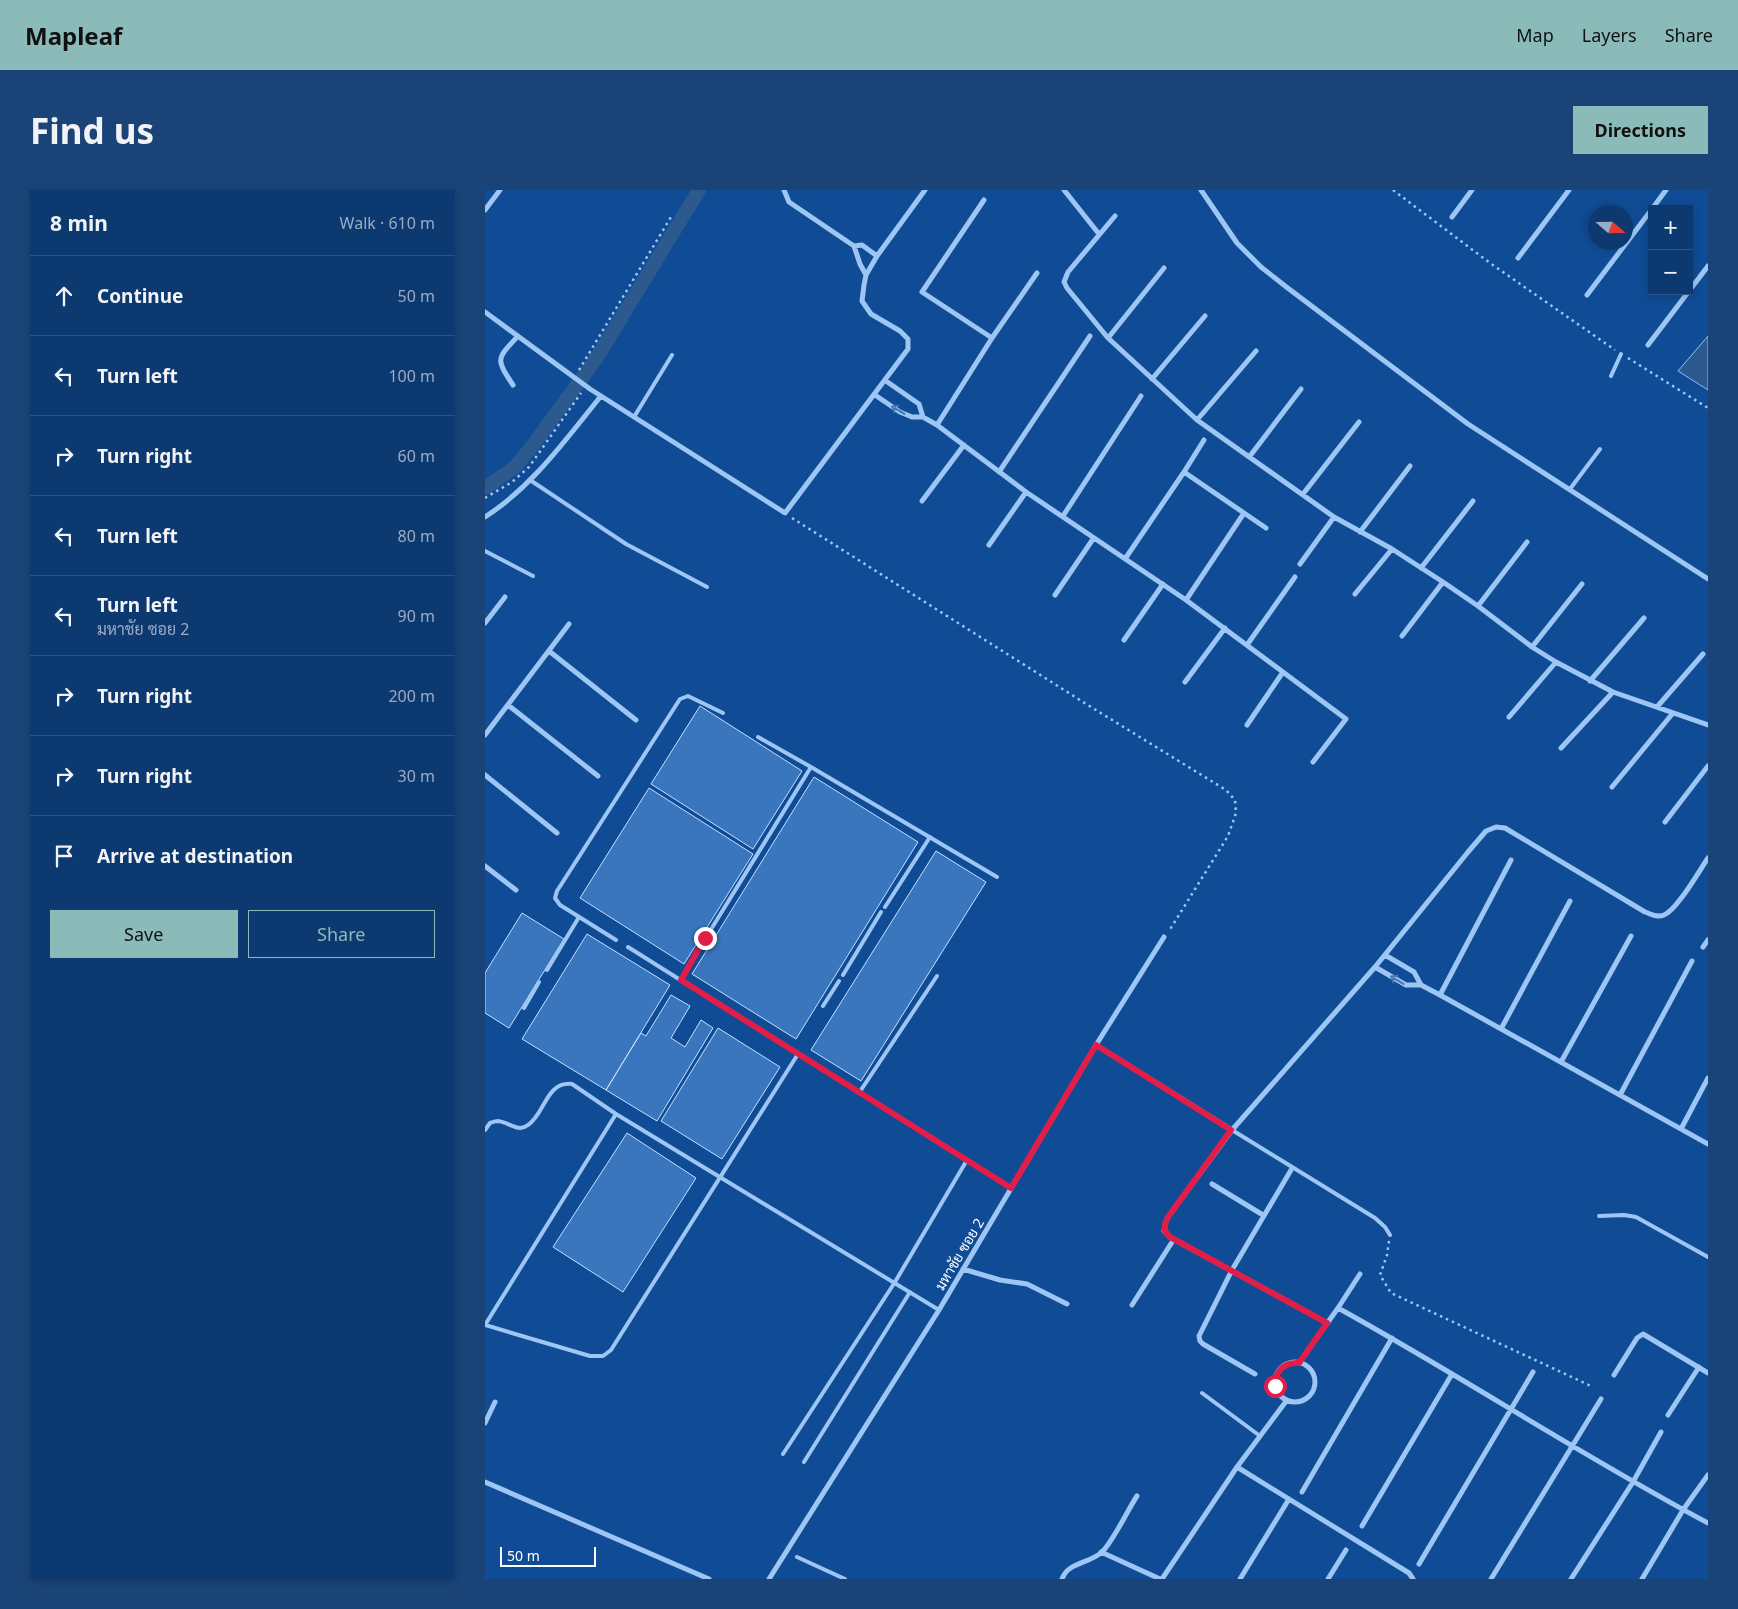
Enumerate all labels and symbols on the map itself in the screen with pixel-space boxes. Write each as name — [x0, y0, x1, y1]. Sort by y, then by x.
north arrow — [1588, 205, 1633, 250]
one-way arrow — [891, 405, 905, 415]
route end — [694, 927, 717, 950]
one-way arrow — [1391, 974, 1405, 984]
street label: มหาชัย ซอย 2 — [930, 1214, 988, 1294]
route start — [1264, 1375, 1287, 1398]
scale bar — [500, 1544, 596, 1567]

